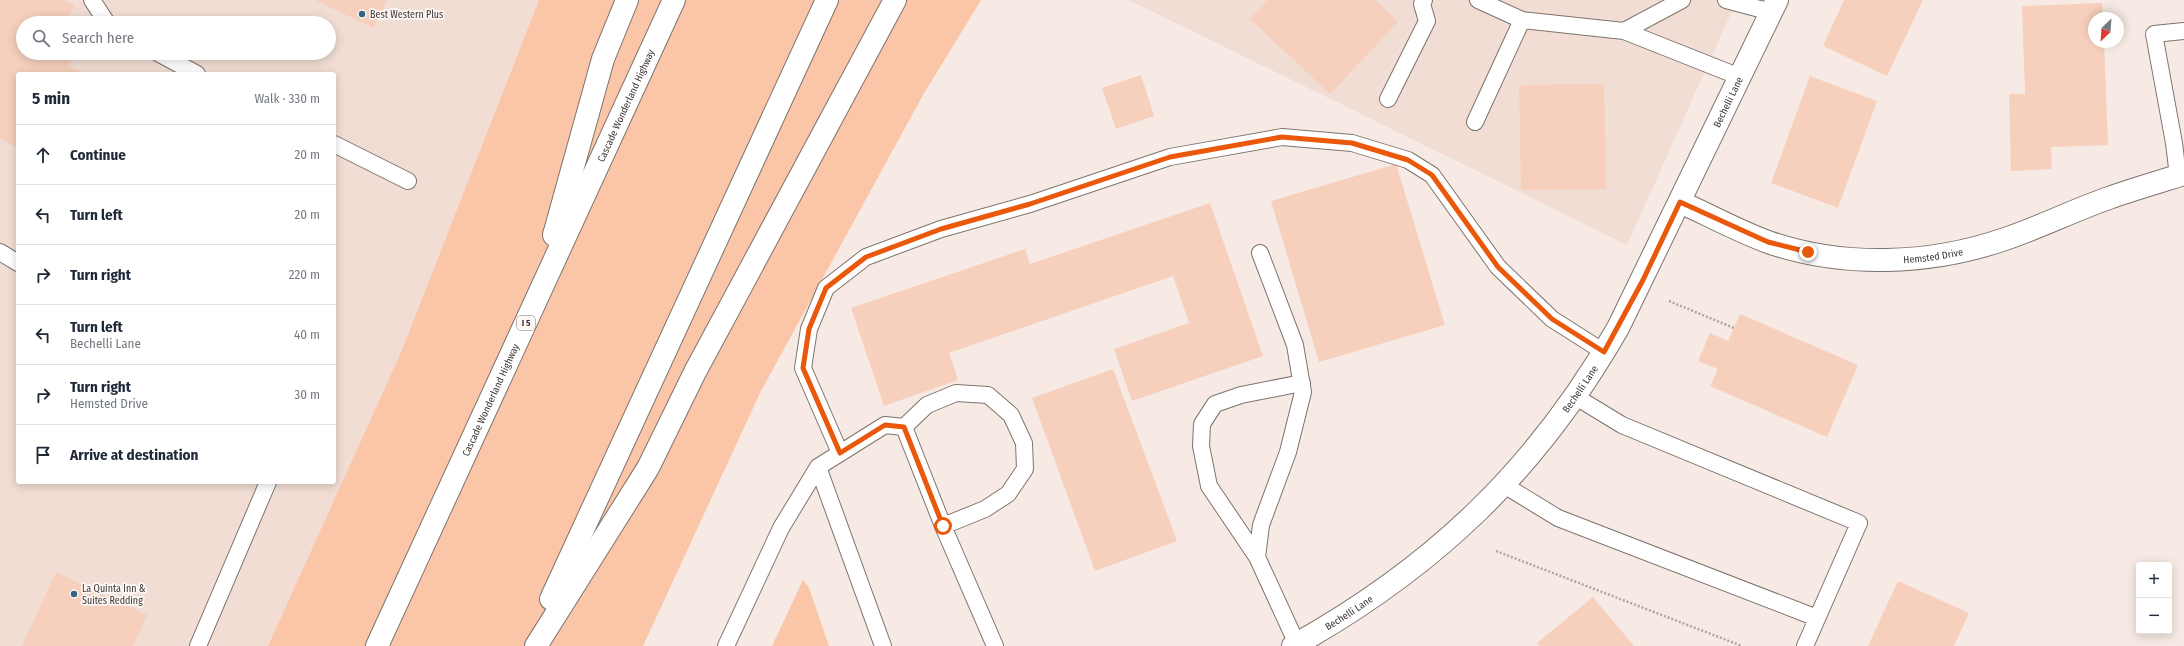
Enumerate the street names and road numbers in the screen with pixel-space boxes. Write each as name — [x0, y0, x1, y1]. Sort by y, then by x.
street label: Cascade Wonderland Highway — [595, 47, 658, 164]
street label: Bechelli Lane — [1711, 75, 1746, 130]
street label: Hemsted Drive — [1903, 246, 1964, 266]
road number: I 5 — [517, 316, 535, 330]
street label: Cascade Wonderland Highway — [460, 342, 522, 458]
street label: Bechelli Lane — [1560, 363, 1601, 415]
street label: Bechelli Lane — [1323, 593, 1376, 633]

